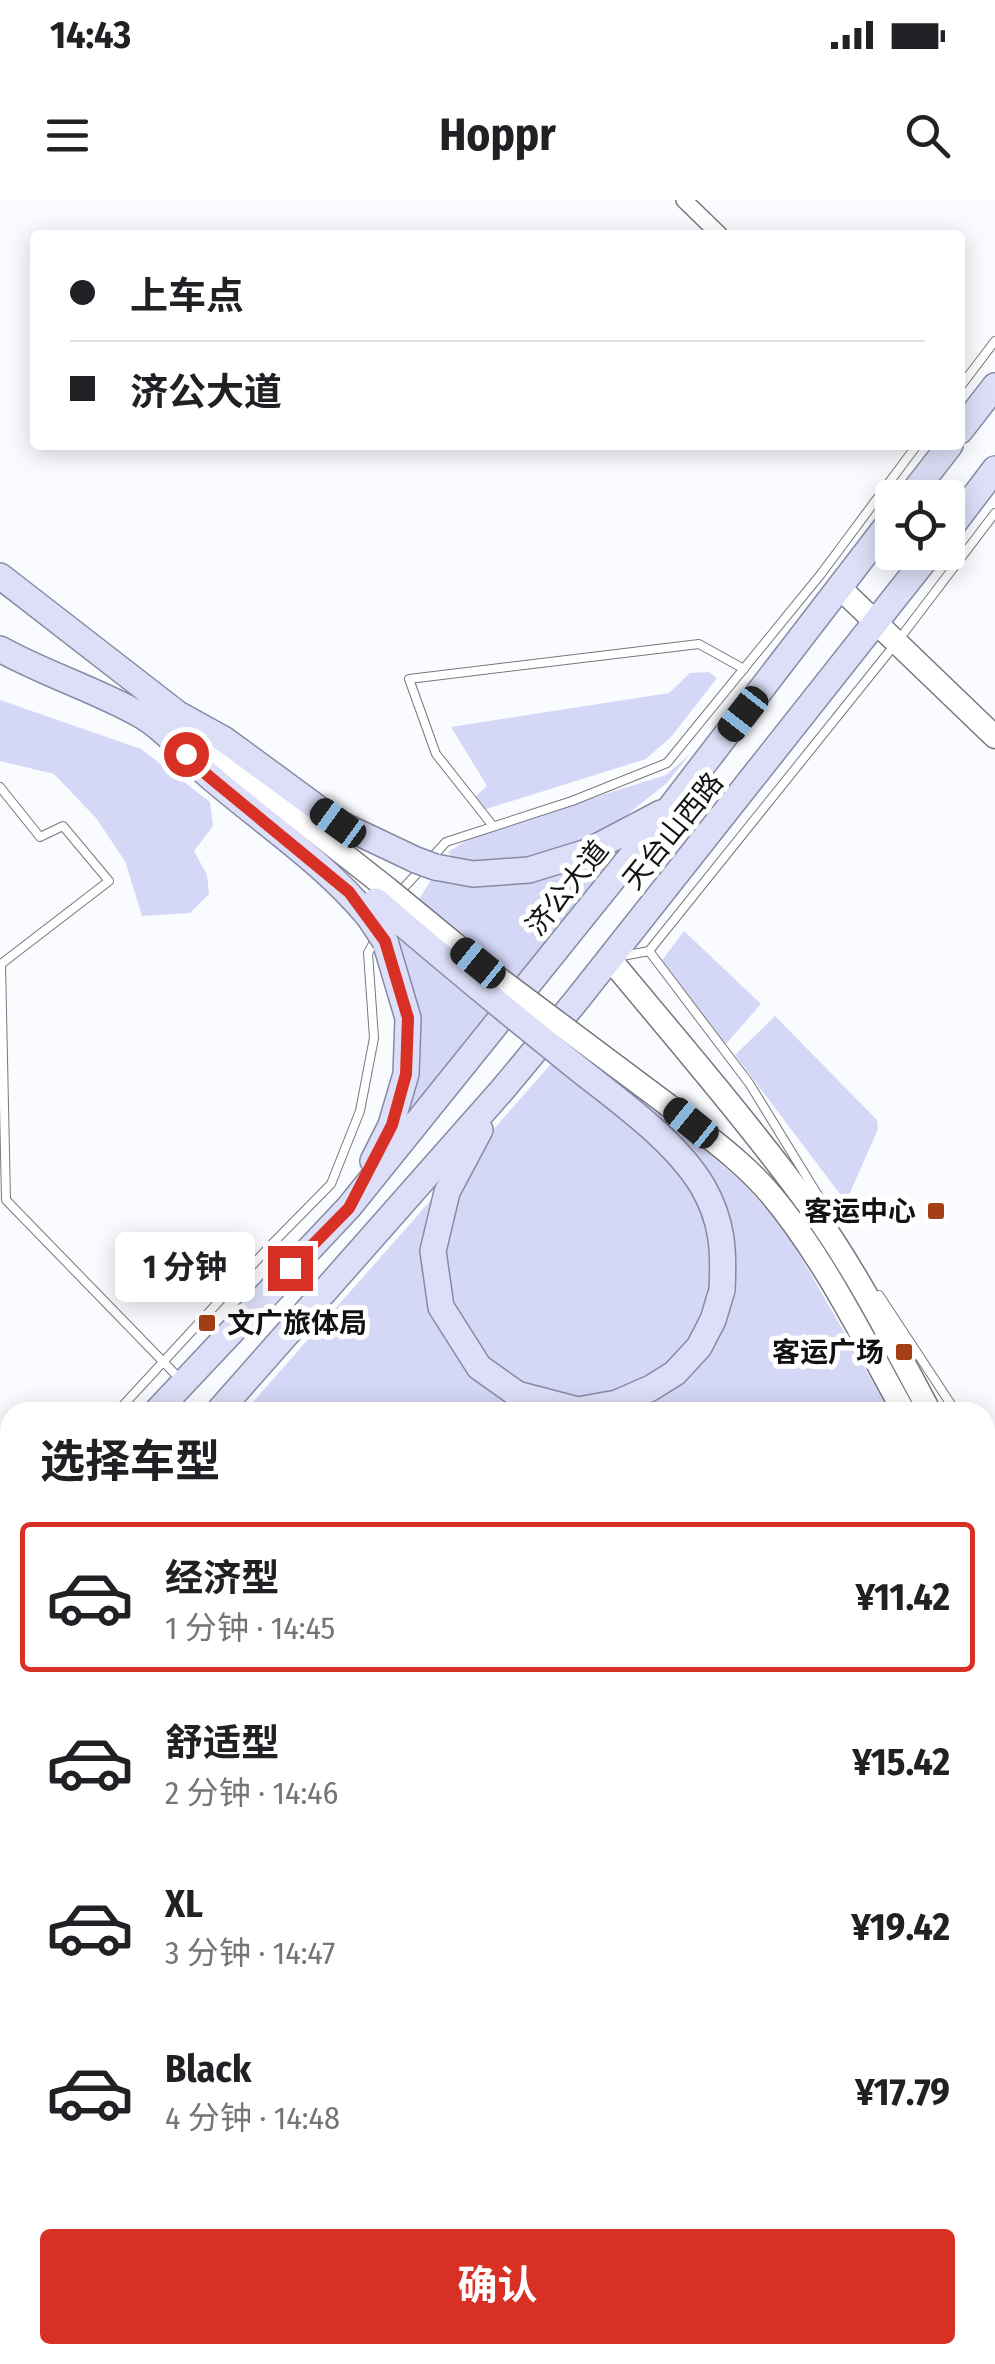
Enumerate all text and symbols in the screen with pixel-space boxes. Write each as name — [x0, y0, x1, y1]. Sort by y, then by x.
text: 14:43 — [50, 12, 131, 58]
icon: menu — [40, 108, 95, 163]
text: Hoppr — [439, 108, 556, 162]
icon: search — [900, 108, 955, 163]
text: 上车点 — [130, 273, 244, 319]
text: 济公大道 — [130, 369, 282, 415]
map controls — [875, 480, 965, 570]
button: locate — [875, 480, 965, 570]
car — [713, 681, 773, 747]
route start — [164, 732, 209, 777]
street label: 天台山西路 — [616, 766, 730, 896]
car — [305, 793, 371, 853]
street label: 济公大道 — [519, 834, 615, 942]
car — [445, 932, 511, 994]
car — [658, 1092, 724, 1154]
place label: 客运中心 — [804, 1195, 916, 1228]
marker: 客运中心 — [925, 1200, 947, 1222]
callout: 1 分钟 — [115, 1233, 255, 1303]
route end — [268, 1246, 313, 1291]
text: 1 分钟 — [143, 1248, 227, 1286]
place label: 文广旅体局 — [227, 1307, 367, 1340]
marker: 文广旅体局 — [196, 1312, 218, 1334]
place label: 客运广场 — [772, 1336, 884, 1369]
marker: 客运广场 — [893, 1341, 915, 1363]
text: 选择车型 — [40, 1435, 220, 1489]
icon: car — [45, 1552, 135, 1642]
text: 经济型 — [165, 1555, 279, 1601]
text: ¥11.42 — [855, 1574, 950, 1620]
text: 1 分钟 · 14:45 — [165, 1609, 335, 1647]
icon: car — [45, 1717, 135, 1807]
text: 舒适型 — [165, 1720, 279, 1766]
text: ¥15.42 — [852, 1739, 950, 1785]
text: 2 分钟 · 14:46 — [165, 1774, 338, 1812]
text: XL — [165, 1881, 203, 1927]
icon: car — [45, 1882, 135, 1972]
text: ¥19.42 — [851, 1904, 950, 1950]
text: 3 分钟 · 14:47 — [165, 1934, 335, 1972]
text: Black — [165, 2046, 251, 2092]
icon: car — [45, 2047, 135, 2137]
text: ¥17.79 — [855, 2069, 950, 2115]
text: 4 分钟 · 14:48 — [165, 2099, 340, 2137]
button: 确认 — [40, 2229, 955, 2344]

